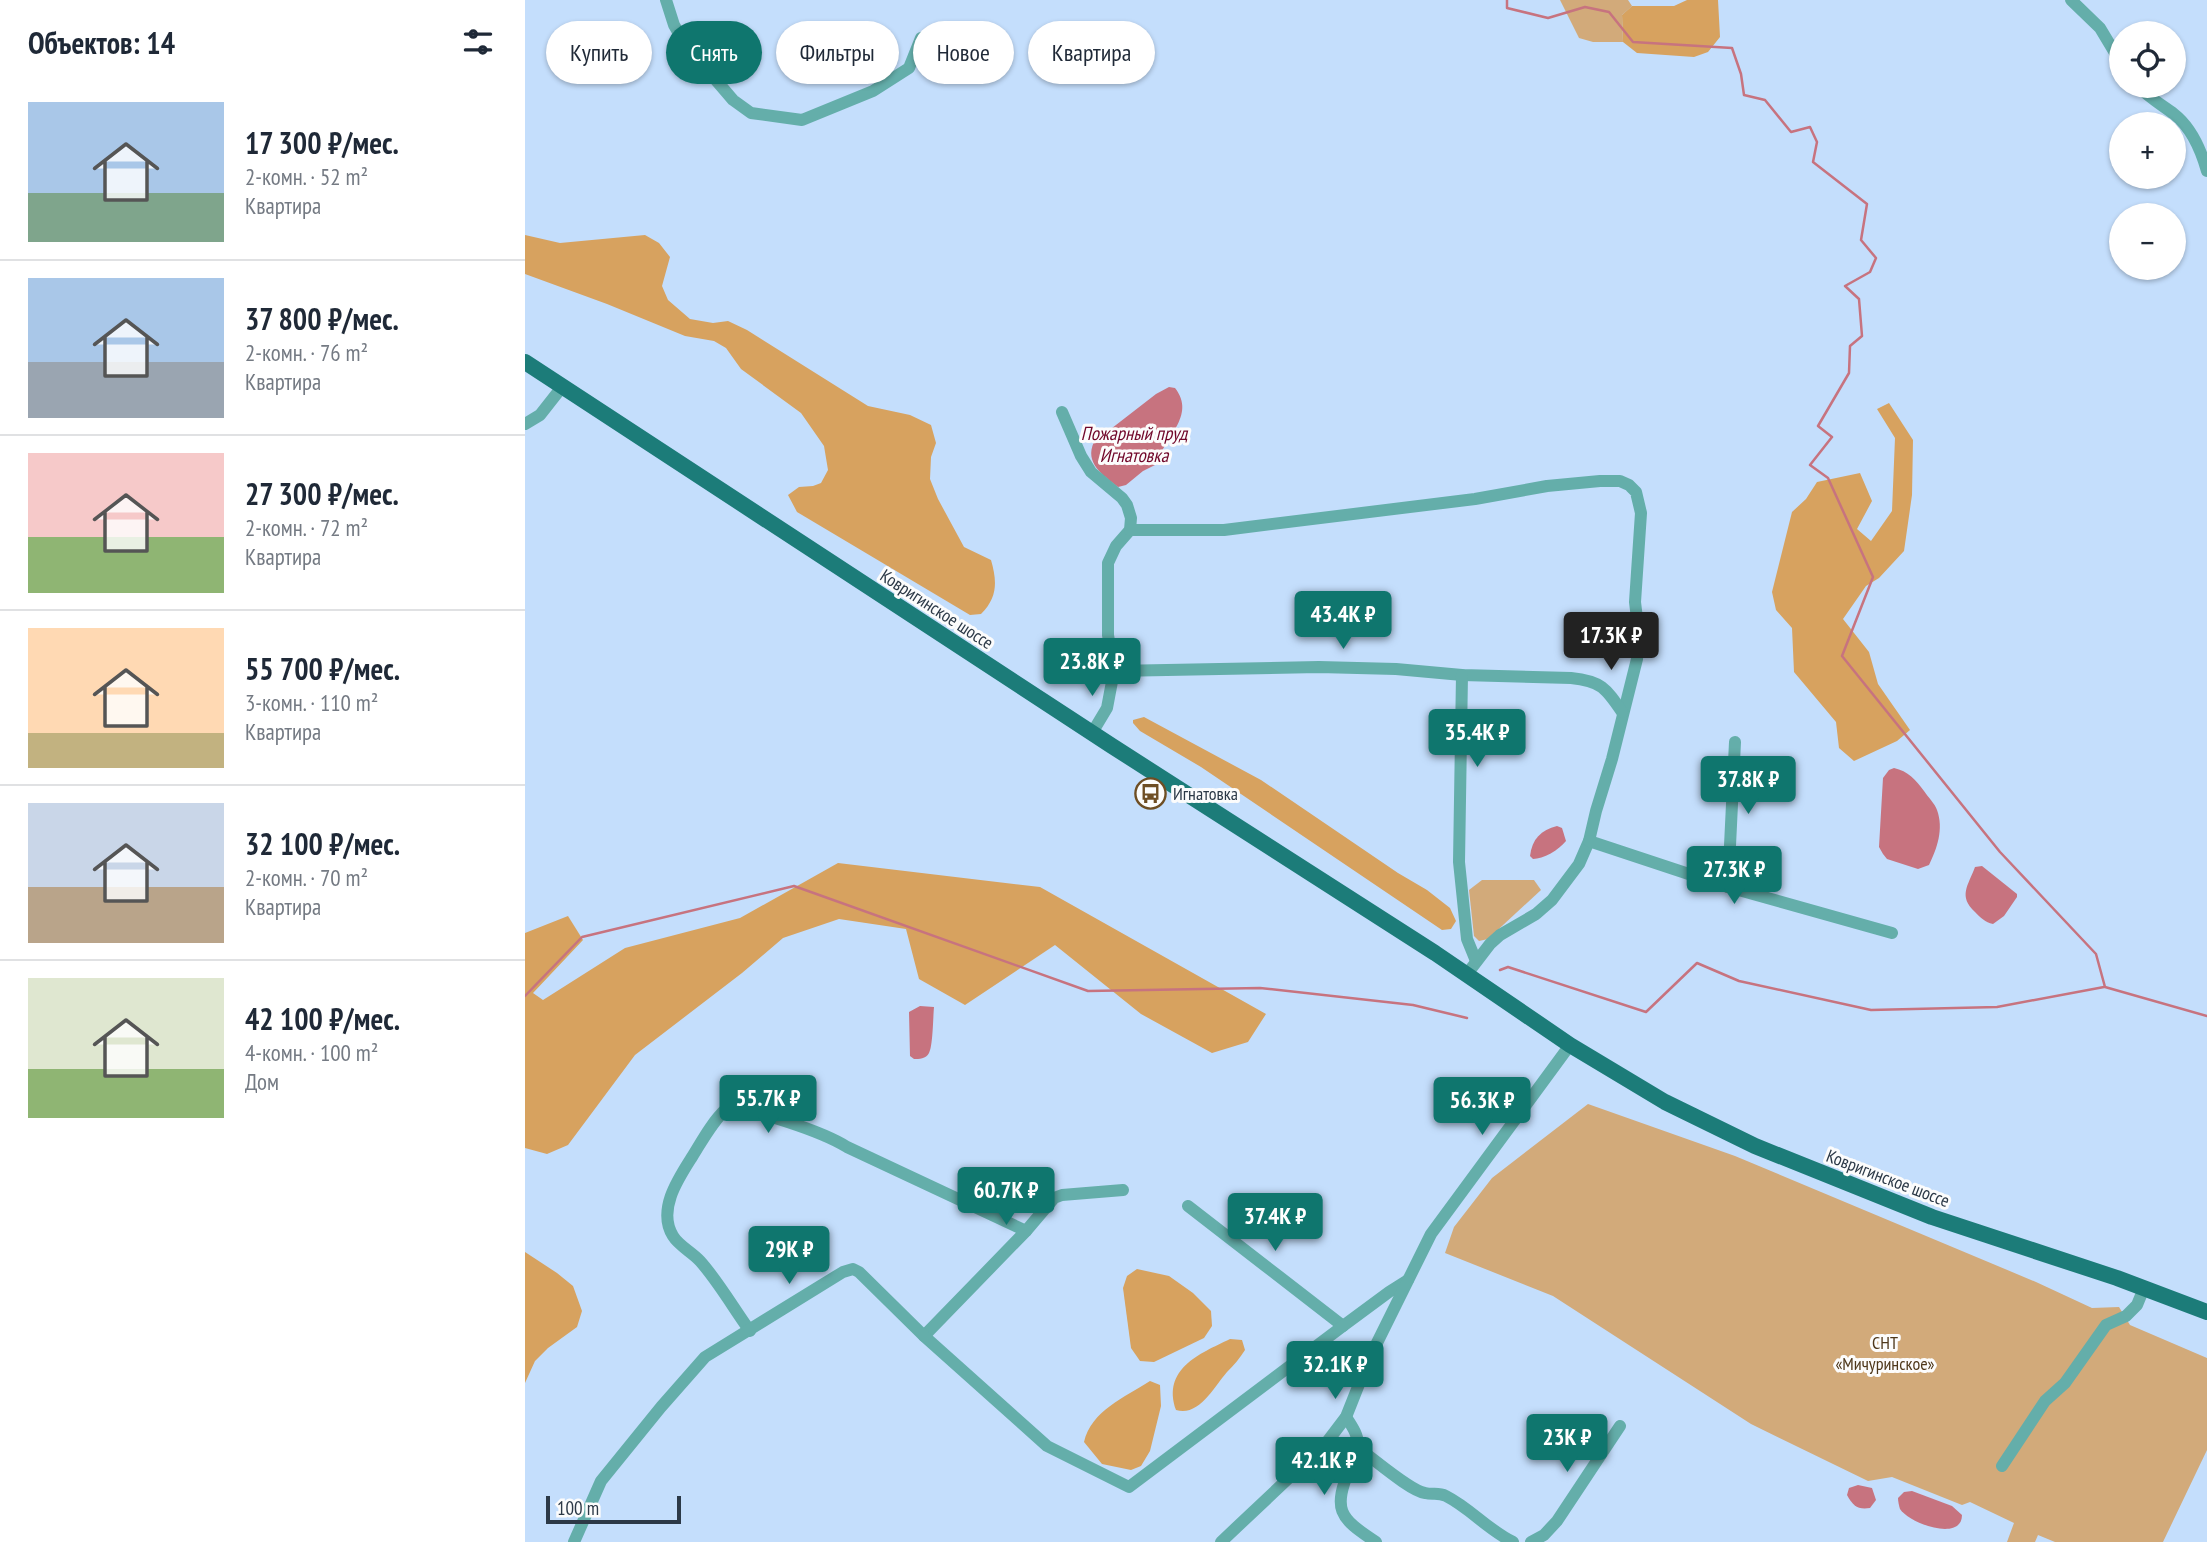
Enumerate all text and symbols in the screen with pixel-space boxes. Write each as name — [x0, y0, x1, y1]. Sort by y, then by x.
chip: Купить — [546, 21, 652, 84]
chip: Снять — [666, 21, 762, 84]
chip: Фильтры — [776, 21, 899, 84]
chip: Новое — [913, 21, 1014, 84]
chip: Квартира — [1028, 21, 1155, 84]
map controls — [2109, 21, 2186, 280]
button: locate — [2109, 21, 2186, 98]
text: Объектов: 14 — [28, 23, 175, 62]
icon: filters — [459, 23, 497, 61]
button: + — [2109, 112, 2186, 189]
text: 17 300 ₽/мес. — [245, 123, 399, 162]
icon: home — [84, 130, 168, 214]
text: 2-комн. · 52 m² — [245, 162, 368, 191]
text: Квартира — [245, 191, 321, 220]
button: − — [2109, 203, 2186, 280]
text: 37 800 ₽/мес. — [245, 299, 399, 338]
icon: home — [84, 306, 168, 390]
text: 2-комн. · 76 m² — [245, 338, 368, 367]
text: Квартира — [245, 367, 321, 396]
water label: Пожарный пруд Игнатовка — [1081, 421, 1189, 467]
text: 27 300 ₽/мес. — [245, 474, 399, 513]
icon: home — [84, 481, 168, 565]
text: 2-комн. · 72 m² — [245, 513, 368, 542]
text: Квартира — [245, 542, 321, 571]
street label: Ковригинское шоссе — [876, 564, 998, 654]
pin: 43.4K ₽ — [1278, 592, 1408, 651]
text: 43.4K ₽ — [1311, 599, 1375, 628]
pin: 17.3K ₽ — [1546, 612, 1676, 672]
text: 17.3K ₽ — [1580, 620, 1642, 649]
pin: 23.8K ₽ — [1027, 638, 1157, 698]
text: 23.8K ₽ — [1060, 646, 1124, 675]
text: 55 700 ₽/мес. — [245, 649, 400, 688]
icon: home — [84, 656, 168, 740]
text: 3-комн. · 110 m² — [245, 688, 378, 717]
pin: 35.4K ₽ — [1412, 710, 1542, 769]
text: Квартира — [245, 717, 321, 746]
text: 35.4K ₽ — [1445, 717, 1509, 746]
pin: 37.8K ₽ — [1683, 756, 1813, 816]
text: 37.8K ₽ — [1717, 764, 1779, 793]
bus stop icon: Игнатовка — [1133, 776, 1167, 810]
place label: Игнатовка — [1173, 782, 1238, 805]
text: 32 100 ₽/мес. — [245, 824, 400, 863]
icon: home — [84, 831, 168, 915]
pin: 27.3K ₽ — [1669, 846, 1799, 906]
text: 27.3K ₽ — [1703, 854, 1765, 883]
text: 2-комн. · 70 m² — [245, 863, 368, 892]
text: Квартира — [245, 892, 321, 921]
text: 42 100 ₽/мес. — [245, 999, 400, 1038]
icon: home — [84, 1006, 168, 1090]
text: 4-комн. · 100 m² — [245, 1038, 378, 1067]
text: Дом — [245, 1067, 279, 1096]
pin: 55.7K ₽ — [703, 1076, 833, 1135]
pin: 56.3K ₽ — [1417, 1078, 1547, 1137]
text: 55.7K ₽ — [736, 1083, 800, 1112]
text: 56.3K ₽ — [1450, 1085, 1514, 1114]
street label: Ковригинское шоссе — [1823, 1144, 1953, 1212]
pin: 60.7K ₽ — [941, 1168, 1071, 1227]
text: 60.7K ₽ — [974, 1175, 1038, 1204]
pin: 37.4K ₽ — [1210, 1194, 1340, 1253]
text: 37.4K ₽ — [1244, 1201, 1306, 1230]
pin: 29K ₽ — [740, 1226, 838, 1286]
text: 29K ₽ — [764, 1234, 814, 1263]
park label: СНТ «Мичуринское» — [1835, 1331, 1935, 1375]
pin: 32.1K ₽ — [1270, 1342, 1400, 1401]
text: 32.1K ₽ — [1303, 1349, 1367, 1378]
pin: 23K ₽ — [1518, 1414, 1616, 1474]
text: 23K ₽ — [1542, 1422, 1592, 1451]
pin: 42.1K ₽ — [1259, 1438, 1389, 1497]
text: 42.1K ₽ — [1292, 1445, 1356, 1474]
scale bar — [546, 1493, 681, 1525]
text: 100 m — [557, 1496, 599, 1520]

